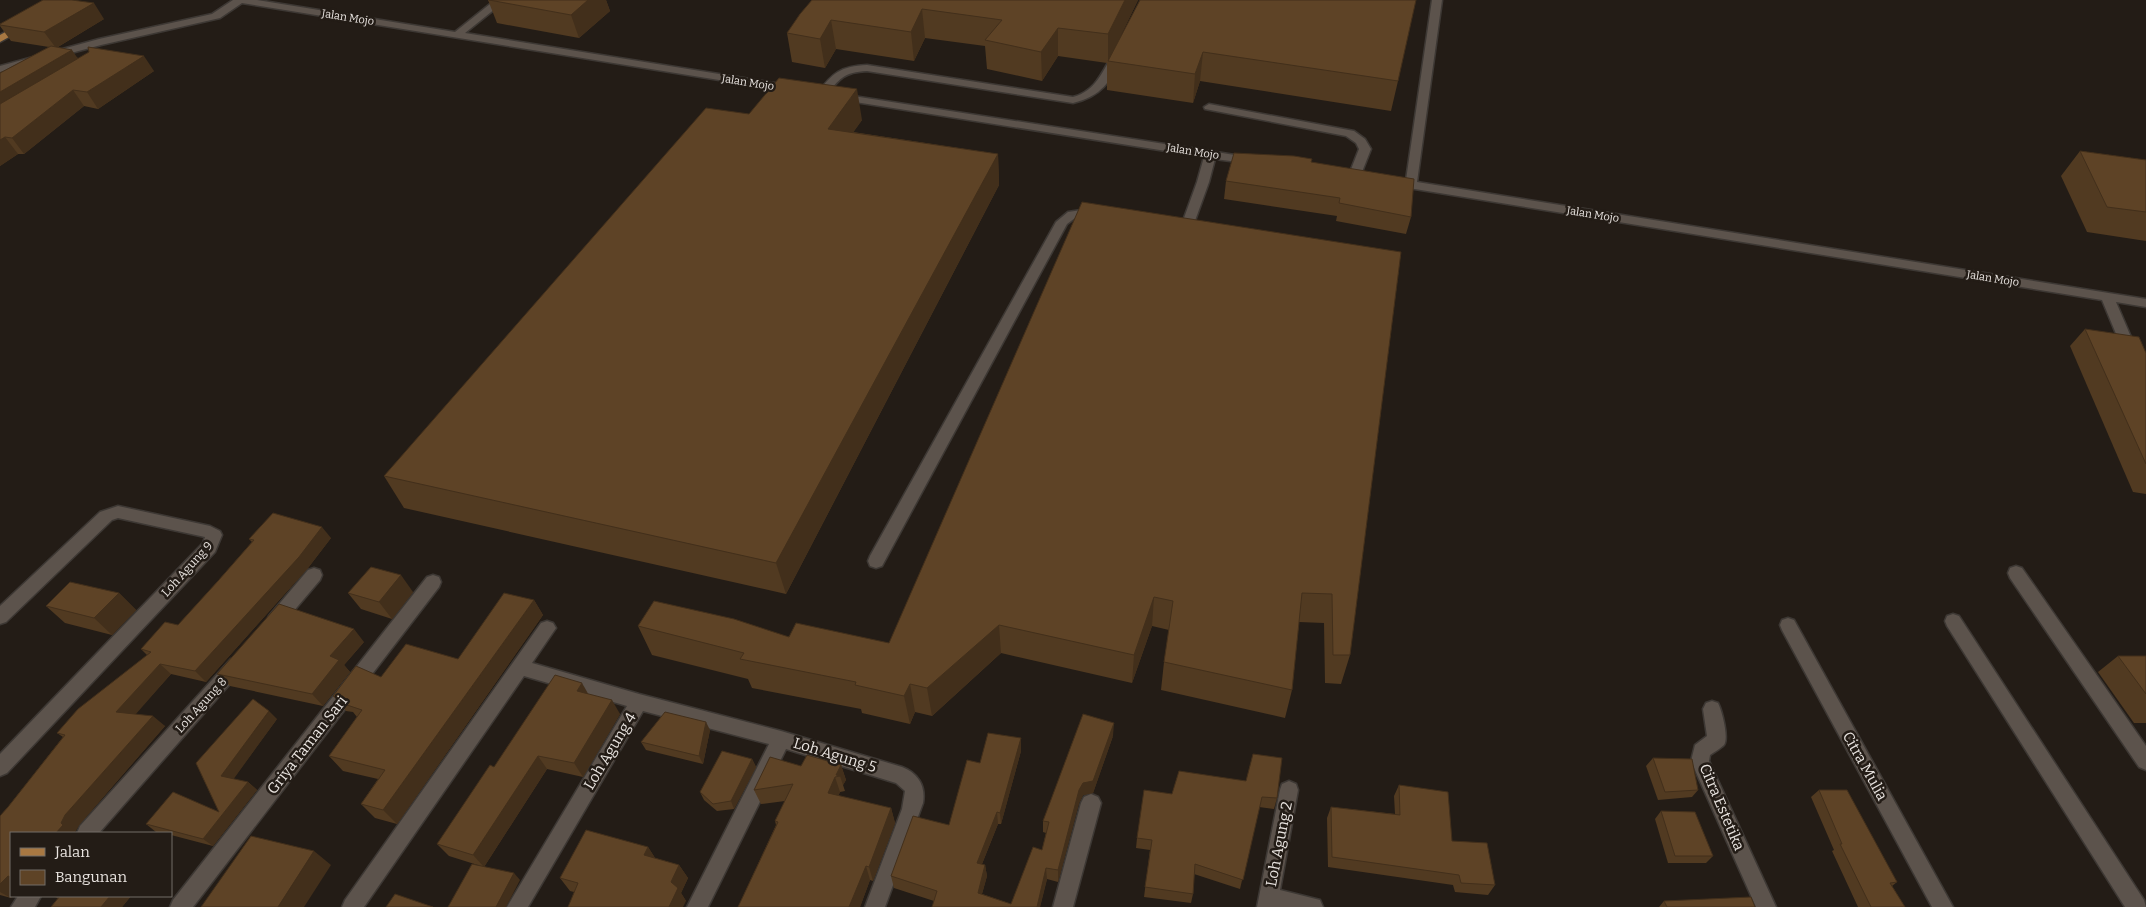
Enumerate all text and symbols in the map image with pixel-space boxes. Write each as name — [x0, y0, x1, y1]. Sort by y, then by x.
street label: Jalan Mojo — [320, 7, 375, 28]
street label: Jalan Mojo — [720, 72, 775, 93]
street label: Jalan Mojo — [1165, 141, 1220, 162]
street label: Jalan Mojo — [1565, 204, 1620, 225]
street label: Jalan Mojo — [1965, 268, 2020, 289]
street label: Loh Agung 9 — [159, 539, 215, 599]
street label: Loh Agung 8 — [173, 674, 229, 736]
street label: Griya Taman Sari — [263, 692, 351, 798]
street label: Loh Agung 4 — [580, 709, 640, 793]
street label: Citra Mulia — [1839, 728, 1891, 804]
street label: Loh Agung 5 — [791, 734, 879, 776]
street label: Citra Estetika — [1696, 761, 1748, 853]
street label: Loh Agung 2 — [1262, 800, 1296, 888]
legend — [10, 832, 172, 897]
text: Jalan — [54, 843, 90, 861]
text: Bangunan — [55, 868, 127, 886]

